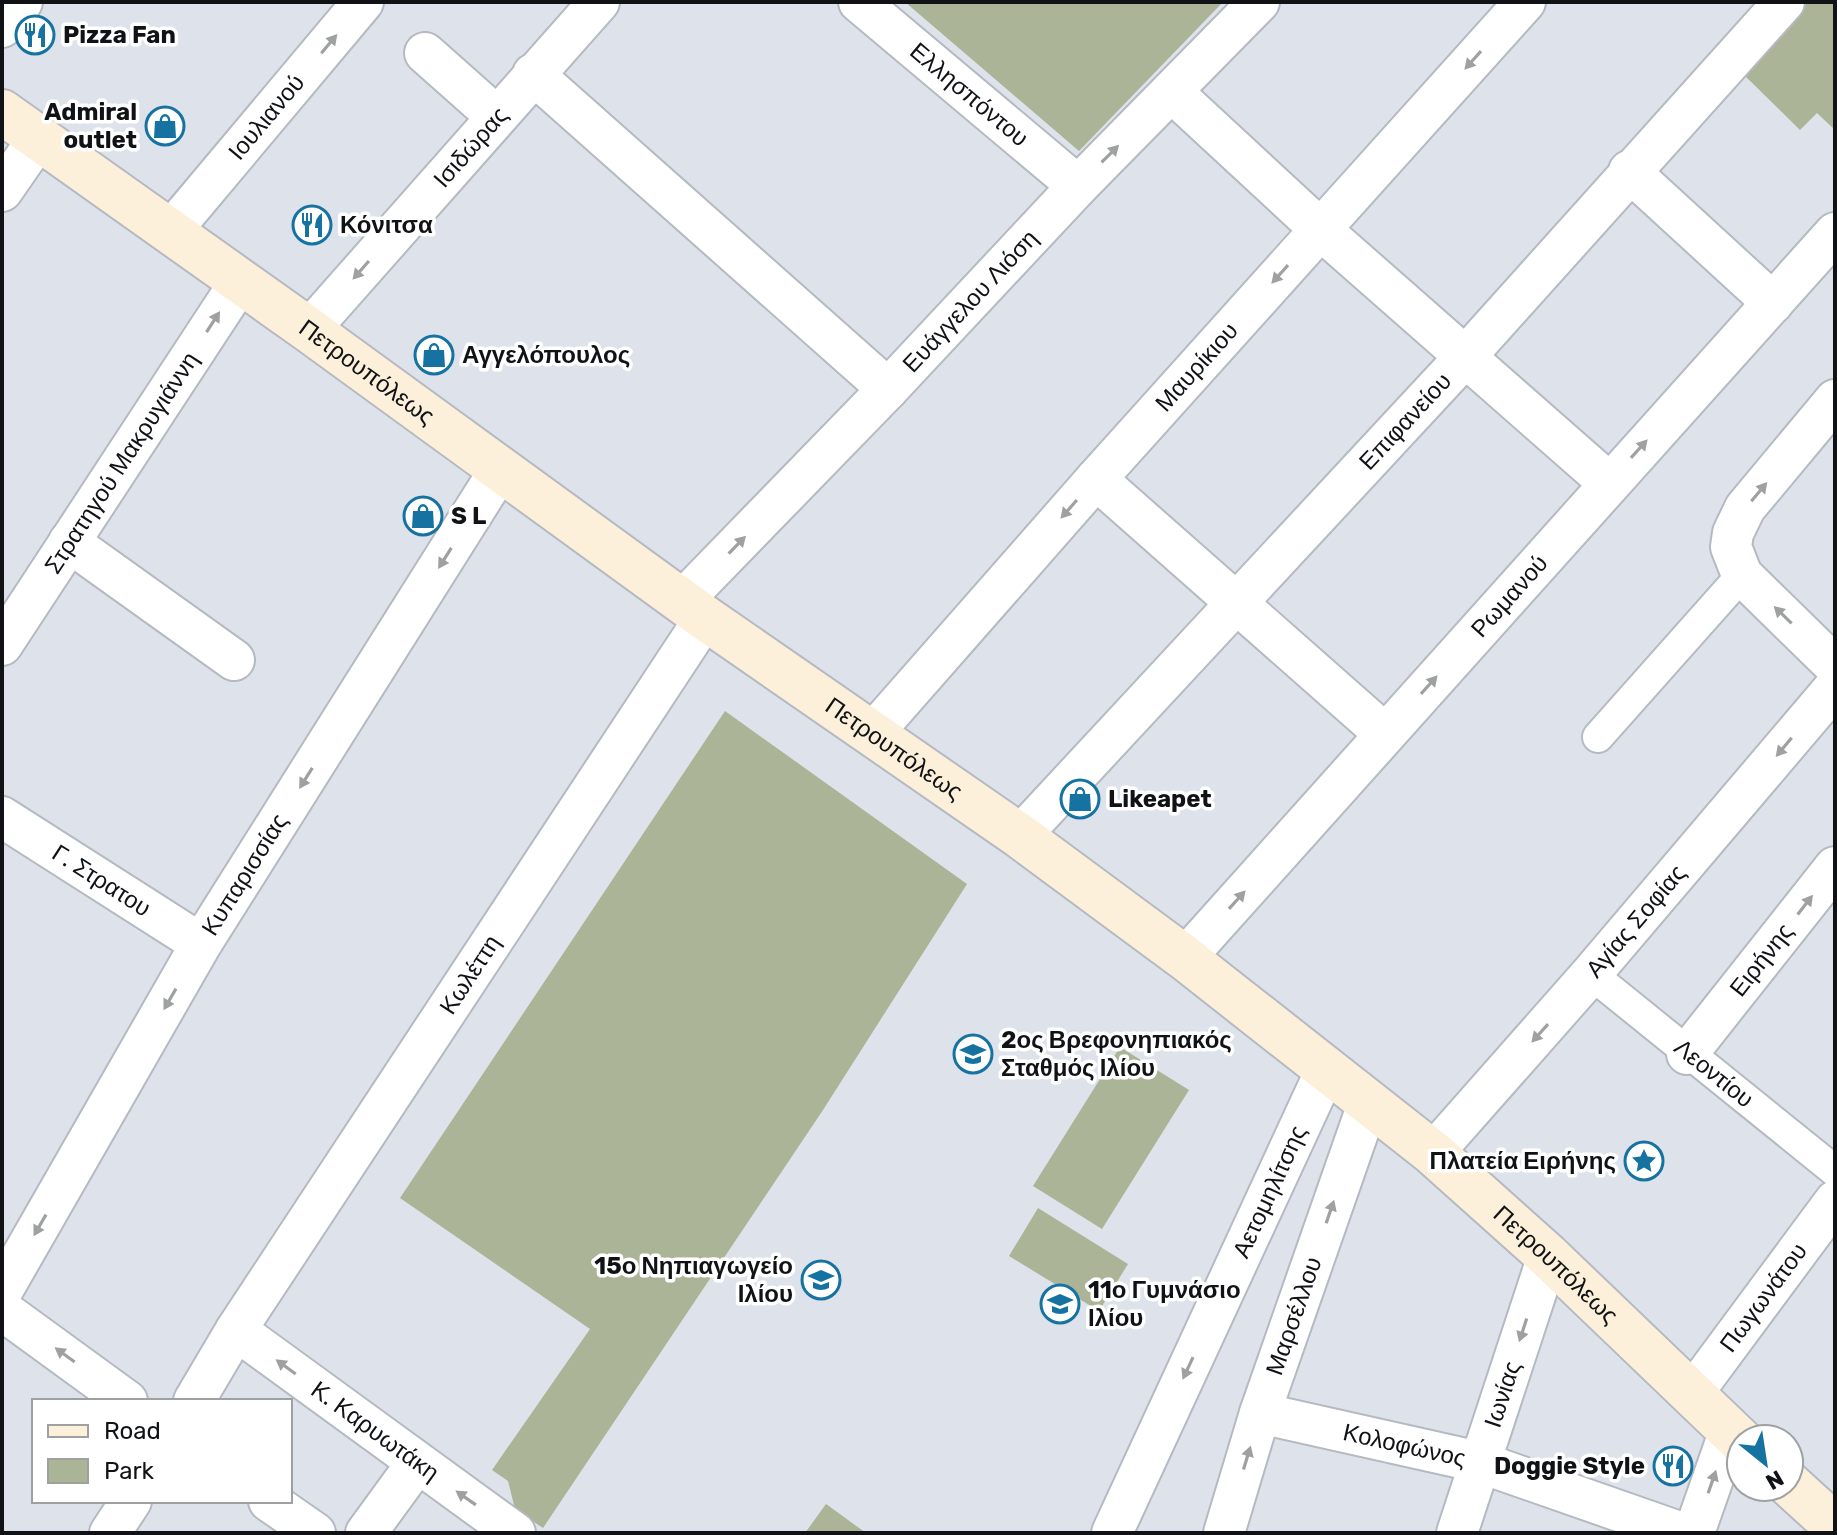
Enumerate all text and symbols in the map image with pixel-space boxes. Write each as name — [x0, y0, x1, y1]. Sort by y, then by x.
restaurant icon: Pizza Fan — [14, 14, 56, 56]
place label: Pizza Fan — [63, 21, 176, 49]
one-way arrow — [320, 34, 337, 54]
street label: Ελλησπόντου — [904, 37, 1034, 152]
one-way arrow — [1464, 50, 1482, 69]
street label: Ιουλιανού — [223, 69, 310, 165]
place label: Admiral outlet — [44, 98, 137, 154]
street label: Ισιδώρας — [428, 101, 514, 193]
shop icon: Admiral outlet — [144, 105, 186, 147]
one-way arrow — [1100, 145, 1119, 164]
restaurant icon: Κόνιτσα — [291, 204, 333, 246]
place label: Κόνιτσα — [340, 211, 433, 239]
street label: Ευάγγελου Λιόση — [897, 224, 1044, 378]
one-way arrow — [353, 260, 371, 279]
one-way arrow — [1272, 264, 1289, 284]
one-way arrow — [206, 311, 220, 333]
street label: Πετρουπόλεως — [294, 314, 440, 430]
street label: Μαυρίκιου — [1150, 317, 1244, 417]
shop icon: Αγγελόπουλος — [413, 334, 455, 376]
place label: Αγγελόπουλος — [462, 341, 630, 369]
street label: Στρατηγού Μακρυγιάννη — [39, 347, 204, 579]
street label: Επιφανείου — [1353, 367, 1457, 476]
one-way arrow — [1630, 440, 1648, 459]
one-way arrow — [1750, 482, 1767, 502]
shop icon: S L — [402, 495, 444, 537]
one-way arrow — [1061, 499, 1078, 519]
place label: S L — [451, 502, 486, 530]
one-way arrow — [727, 536, 746, 555]
one-way arrow — [438, 547, 452, 569]
street label: Ρωμανού — [1465, 549, 1554, 643]
one-way arrow — [1774, 607, 1793, 625]
one-way arrow — [1419, 676, 1437, 695]
street label: Πετρουπόλεως — [820, 692, 968, 806]
one-way arrow — [1776, 737, 1794, 757]
one-way arrow — [300, 767, 314, 789]
shop icon: Likeapet — [1059, 778, 1101, 820]
place label: Likeapet — [1108, 785, 1212, 813]
street label: Κυπαρισσίας — [196, 809, 294, 941]
street label: Γ. Στρατου — [47, 839, 156, 922]
street label: Αγίας Σοφίας — [1580, 859, 1691, 983]
one-way arrow — [1228, 890, 1245, 910]
one-way arrow — [1796, 895, 1813, 915]
street label: Ειρήνης — [1724, 918, 1799, 1002]
street label: Κωλέττη — [434, 930, 506, 1020]
one-way arrow — [163, 988, 177, 1010]
one-way arrow — [1531, 1023, 1549, 1042]
place label: 2ος Βρεφονηπιακός Σταθμός Ιλίου — [1001, 1026, 1232, 1082]
school or university icon: 2ος Βρεφονηπιακός Σταθμός Ιλίου — [952, 1033, 994, 1075]
street label: Λεοντίου — [1669, 1033, 1759, 1113]
street label: Αετομηλίτσης — [1227, 1121, 1312, 1262]
place icon: Πλατεία Ειρήνης — [1623, 1140, 1665, 1182]
place label: Πλατεία Ειρήνης — [1430, 1147, 1616, 1175]
one-way arrow — [1325, 1200, 1337, 1224]
street label: Πετρουπόλεως — [1488, 1200, 1624, 1330]
one-way arrow — [33, 1213, 47, 1236]
street label: Πωγωνάτου — [1714, 1238, 1813, 1357]
place label: 15ο Νηπιαγωγείο Ιλίου — [594, 1252, 793, 1308]
street label: Μαρσέλλου — [1260, 1253, 1327, 1379]
school or university icon: 15ο Νηπιαγωγείο Ιλίου — [800, 1259, 842, 1301]
place label: 11ο Γυμνάσιο Ιλίου — [1088, 1276, 1241, 1332]
school or university icon: 11ο Γυμνάσιο Ιλίου — [1039, 1283, 1081, 1325]
one-way arrow — [1516, 1319, 1529, 1343]
one-way arrow — [54, 1348, 75, 1364]
one-way arrow — [1182, 1356, 1195, 1379]
street label: Ιωνίας — [1479, 1358, 1527, 1431]
one-way arrow — [275, 1359, 297, 1375]
street label: Κ. Καρυωτάκη — [306, 1375, 444, 1487]
legend — [32, 1399, 292, 1503]
text: Road — [104, 1417, 161, 1445]
street label: Κολοφώνος — [1340, 1418, 1468, 1473]
north arrow — [1725, 1423, 1805, 1503]
restaurant icon: Doggie Style — [1652, 1445, 1694, 1487]
one-way arrow — [1241, 1446, 1254, 1470]
place label: Doggie Style — [1494, 1452, 1645, 1480]
text: Park — [104, 1457, 155, 1485]
text: N — [1761, 1464, 1788, 1496]
one-way arrow — [1706, 1469, 1718, 1493]
one-way arrow — [455, 1490, 477, 1506]

